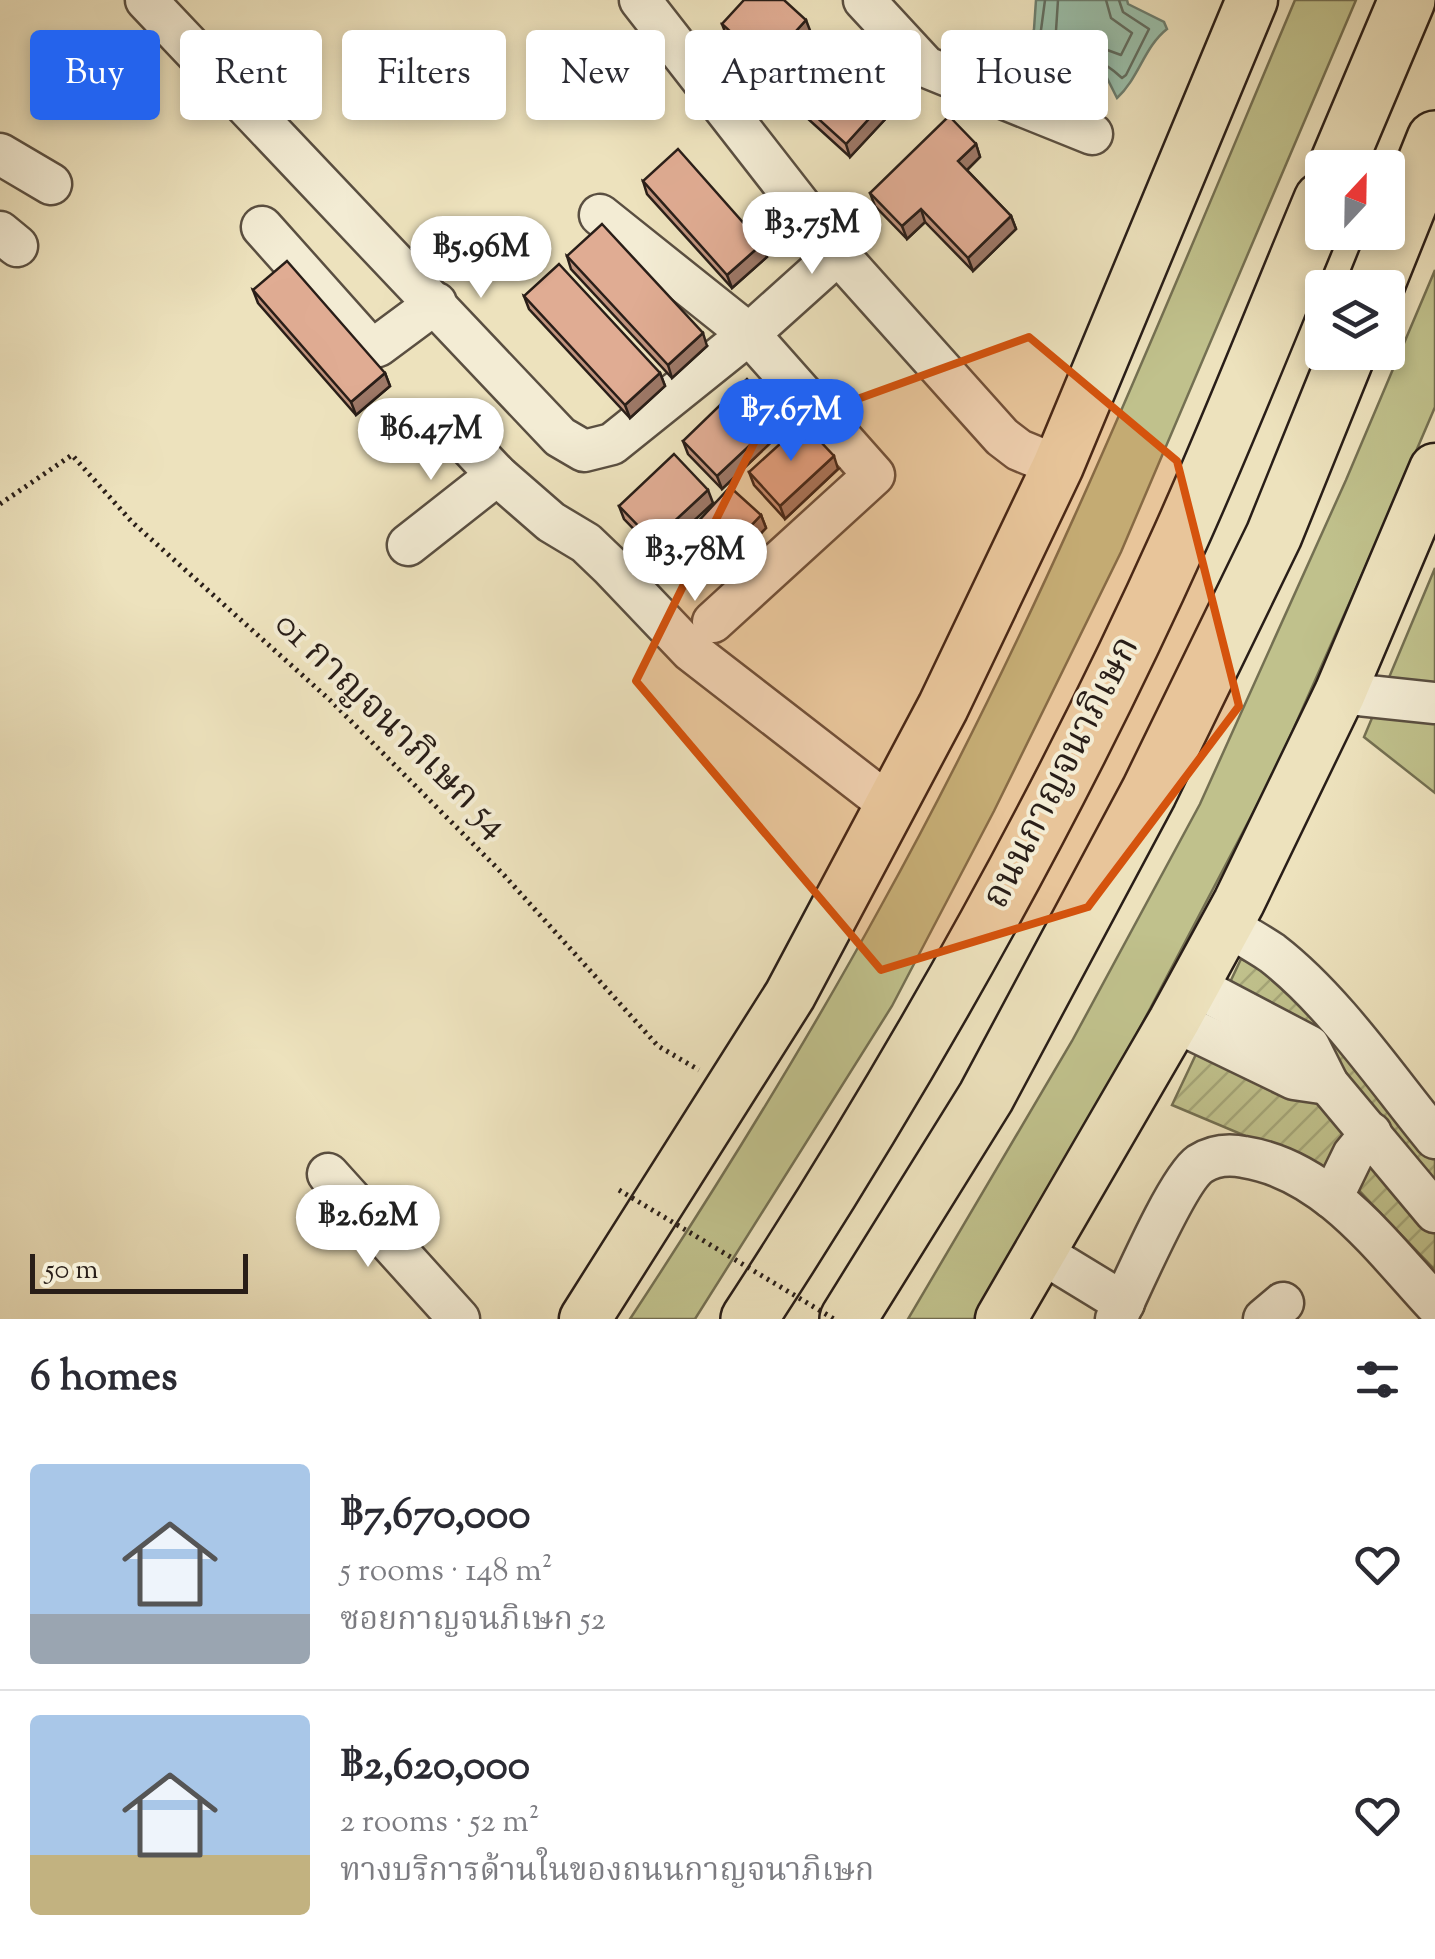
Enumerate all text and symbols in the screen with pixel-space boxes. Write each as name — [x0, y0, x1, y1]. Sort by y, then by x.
chip: Buy — [30, 30, 160, 120]
chip: Rent — [180, 30, 322, 120]
chip: Filters — [342, 30, 506, 120]
chip: New — [526, 30, 665, 120]
chip: Apartment — [685, 30, 921, 120]
chip: House — [941, 30, 1108, 120]
north arrow — [1305, 150, 1405, 250]
map controls — [1305, 150, 1405, 370]
pin: ฿3.75M — [731, 192, 893, 277]
text: ฿3.75M — [764, 201, 860, 247]
pin: ฿5.96M — [400, 216, 562, 301]
text: ฿5.96M — [432, 225, 530, 271]
button: layers — [1305, 270, 1405, 370]
pin: ฿7.67M — [710, 379, 872, 464]
text: ฿7.67M — [741, 388, 841, 434]
pin: ฿6.47M — [350, 398, 512, 483]
text: ฿6.47M — [380, 407, 482, 453]
pin: ฿3.78M — [614, 519, 776, 604]
text: ฿3.78M — [645, 528, 745, 574]
street label: 01 กาญจนาภิเษก 54 — [261, 600, 519, 852]
street label: ถนนกาญจนาภิเษก — [971, 627, 1155, 919]
pin: ฿2.62M — [287, 1185, 449, 1270]
text: ฿2.62M — [318, 1194, 418, 1240]
scale bar — [30, 1249, 248, 1294]
text: 50 m — [45, 1251, 99, 1291]
text: 6 homes — [30, 1349, 177, 1409]
icon: filters — [1350, 1352, 1405, 1407]
text: ฿7,670,000 — [340, 1487, 530, 1547]
icon: home — [110, 1504, 230, 1624]
icon: heart — [1350, 1537, 1405, 1592]
text: 5 rooms · 148 m² — [340, 1549, 553, 1595]
text: ซอยกาญจนภิเษก 52 — [340, 1598, 606, 1644]
text: ฿2,620,000 — [340, 1738, 530, 1798]
icon: home — [110, 1755, 230, 1875]
icon: heart — [1350, 1788, 1405, 1843]
text: 2 rooms · 52 m² — [340, 1800, 540, 1846]
text: ทางบริการด้านในของถนนกาญจนาภิเษก — [340, 1849, 874, 1895]

